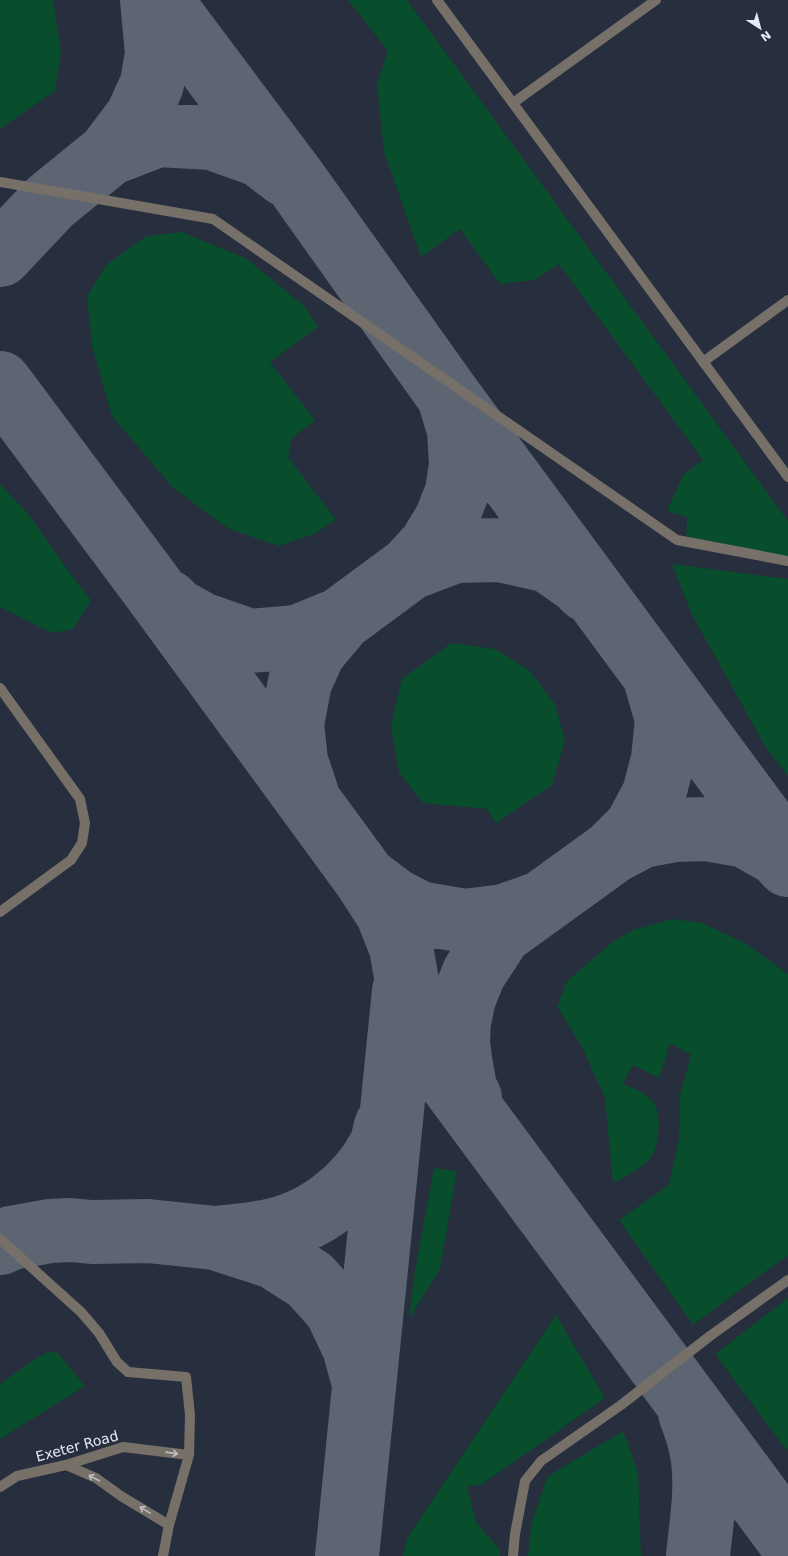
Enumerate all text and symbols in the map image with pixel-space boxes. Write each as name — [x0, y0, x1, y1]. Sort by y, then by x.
north arrow — [740, 8, 780, 48]
text: N — [758, 28, 773, 44]
street label: Exeter Road — [34, 1427, 120, 1465]
one-way arrow — [165, 1449, 178, 1457]
one-way arrow — [88, 1474, 100, 1482]
one-way arrow — [139, 1506, 151, 1514]

